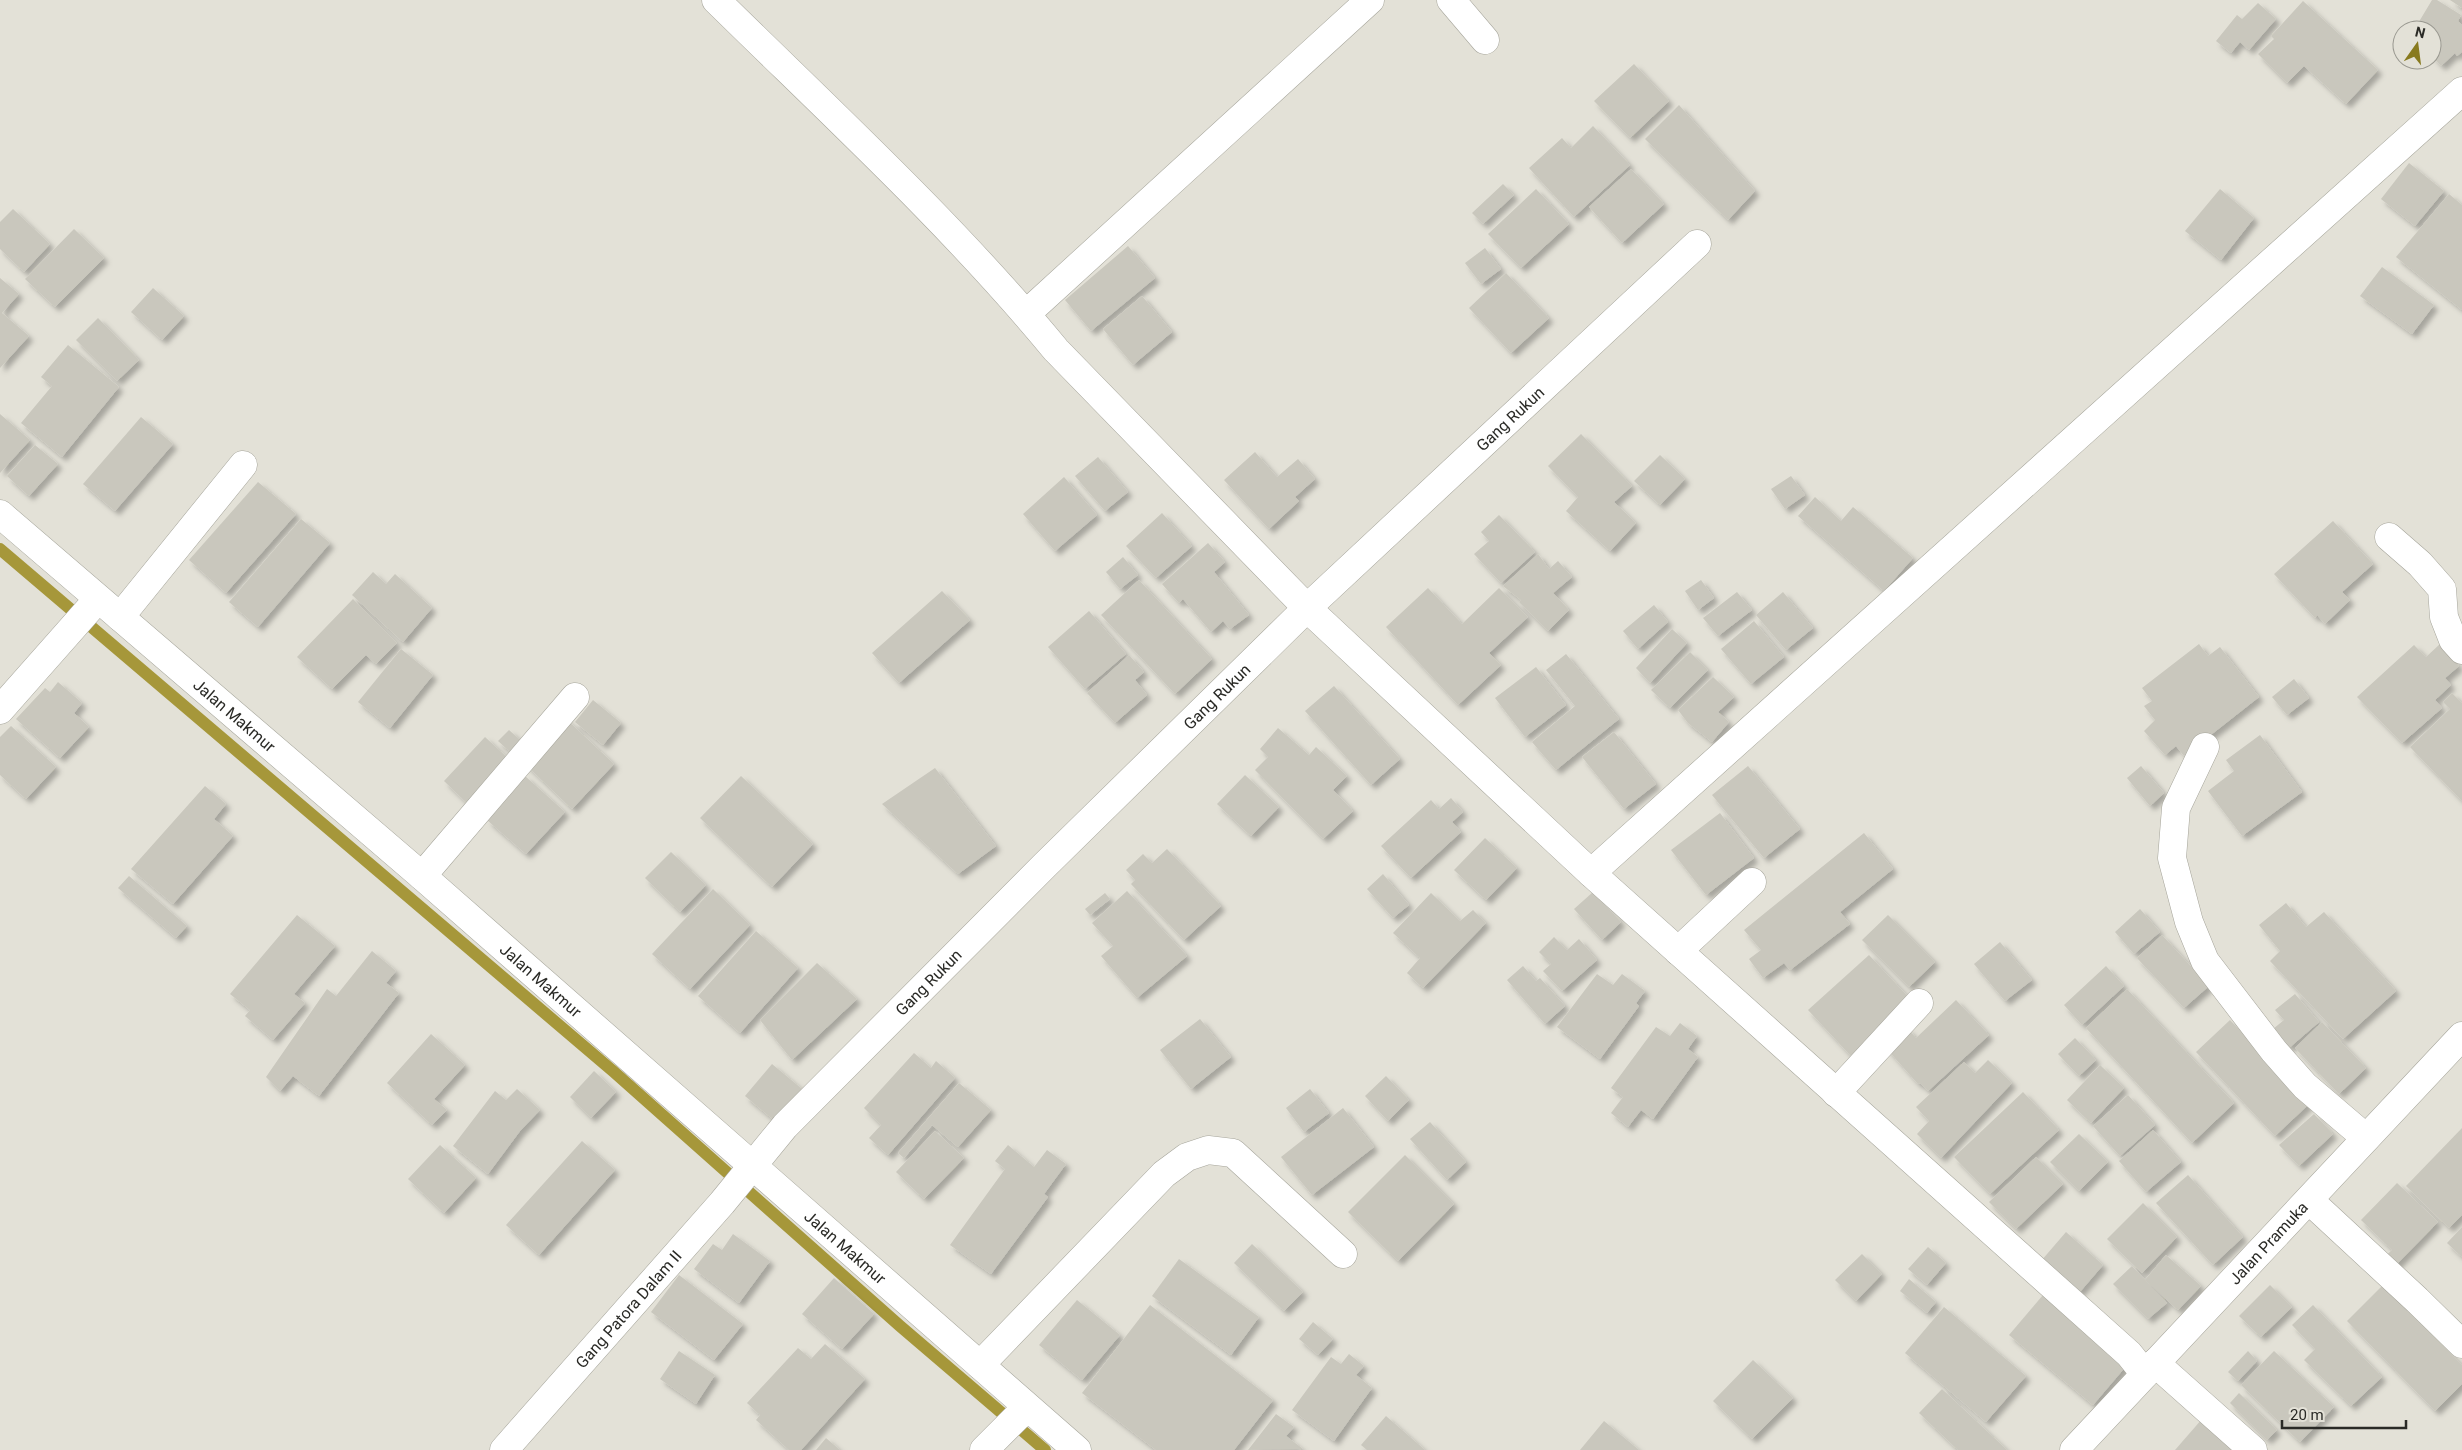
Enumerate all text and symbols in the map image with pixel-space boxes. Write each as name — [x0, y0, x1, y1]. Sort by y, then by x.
north arrow — [2392, 20, 2442, 70]
text: N — [2413, 23, 2427, 41]
street label: Gang Rukun — [1472, 382, 1548, 455]
street label: Gang Rukun — [1180, 660, 1254, 733]
street label: Jalan Makmur — [190, 675, 280, 756]
street label: Jalan Makmur — [496, 939, 586, 1021]
street label: Gang Rukun — [891, 945, 965, 1019]
street label: Jalan Pramuka — [2225, 1197, 2312, 1288]
street label: Jalan Makmur — [801, 1206, 890, 1288]
street label: Gang Patora Dalam II — [571, 1246, 685, 1372]
scale bar — [2282, 1398, 2406, 1430]
text: 20 m — [2290, 1406, 2324, 1424]

